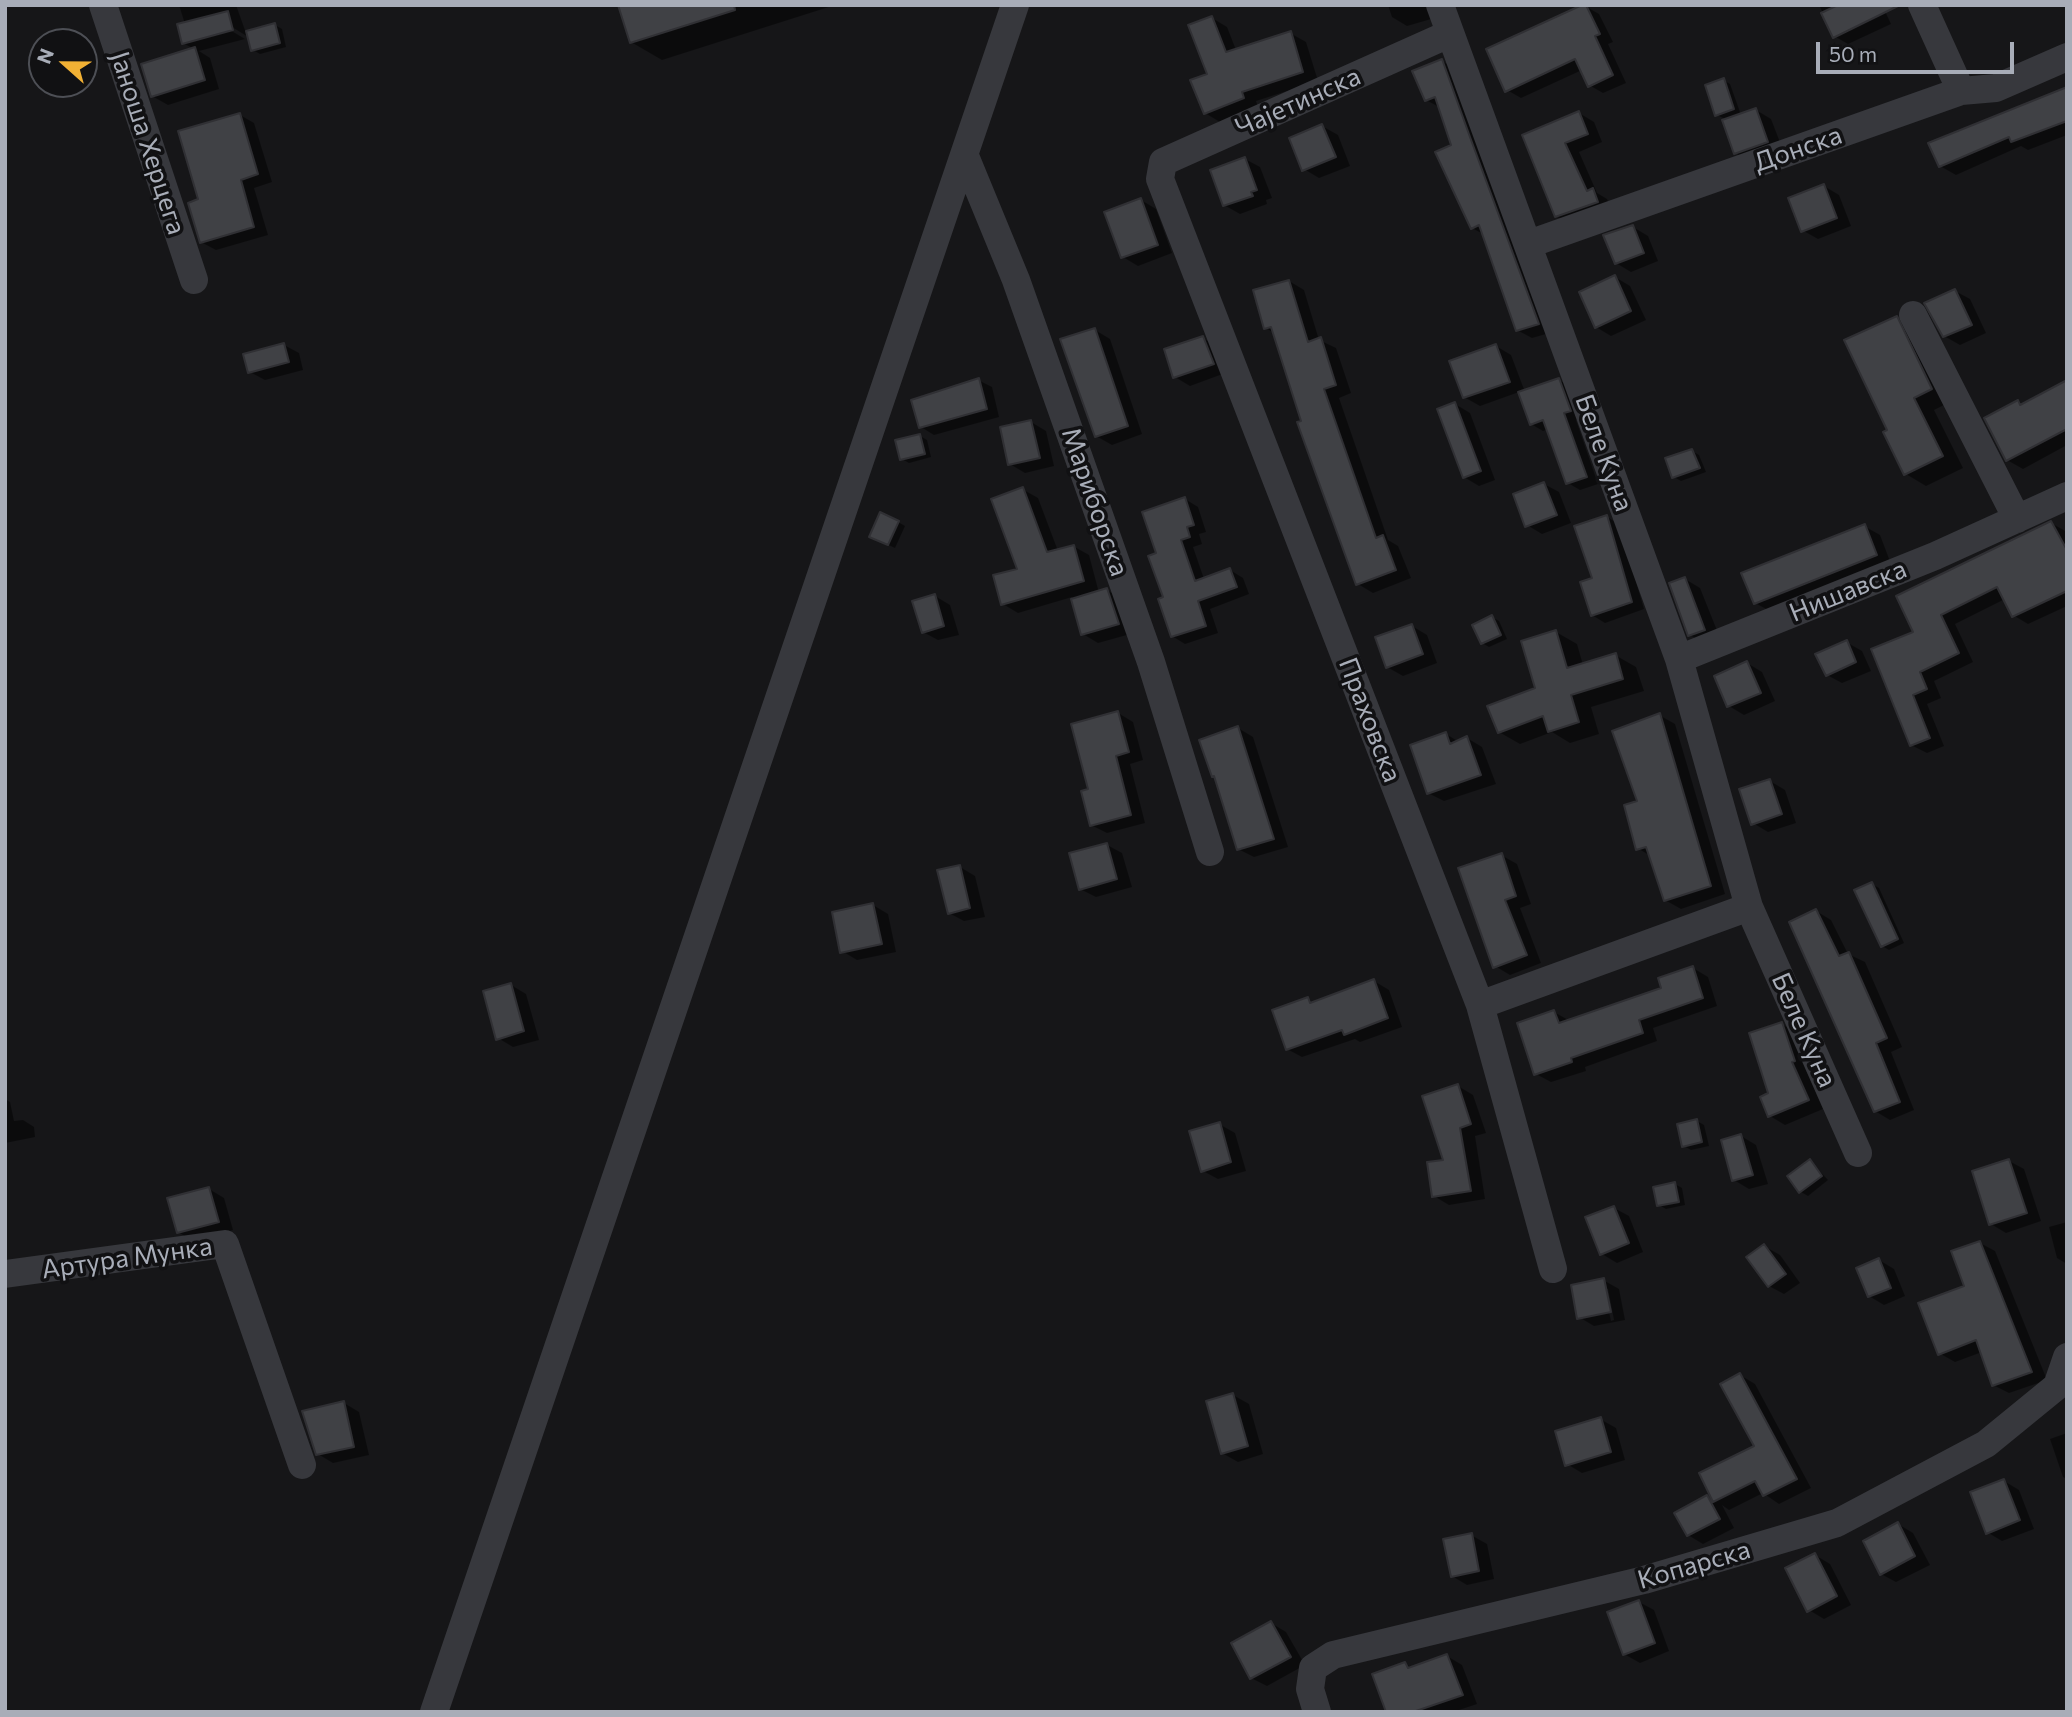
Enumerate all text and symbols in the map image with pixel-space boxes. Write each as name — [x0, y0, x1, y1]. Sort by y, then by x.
north arrow — [28, 28, 98, 98]
scale bar — [1820, 28, 2018, 72]
text: 50 m — [1829, 41, 1877, 66]
text: N — [32, 45, 58, 67]
street label: Јаноша Херцега — [104, 47, 192, 239]
street label: Чајетинска — [1231, 61, 1365, 143]
street label: Донска — [1750, 119, 1846, 179]
street label: Беле Куна — [1568, 390, 1640, 516]
street label: Мариборска — [1055, 424, 1135, 580]
street label: Нишавска — [1785, 553, 1911, 629]
street label: Праховска — [1332, 653, 1408, 787]
street label: Беле Куна — [1765, 968, 1843, 1092]
street label: Артура Мунка — [40, 1231, 214, 1285]
street label: Копарска — [1634, 1534, 1754, 1596]

